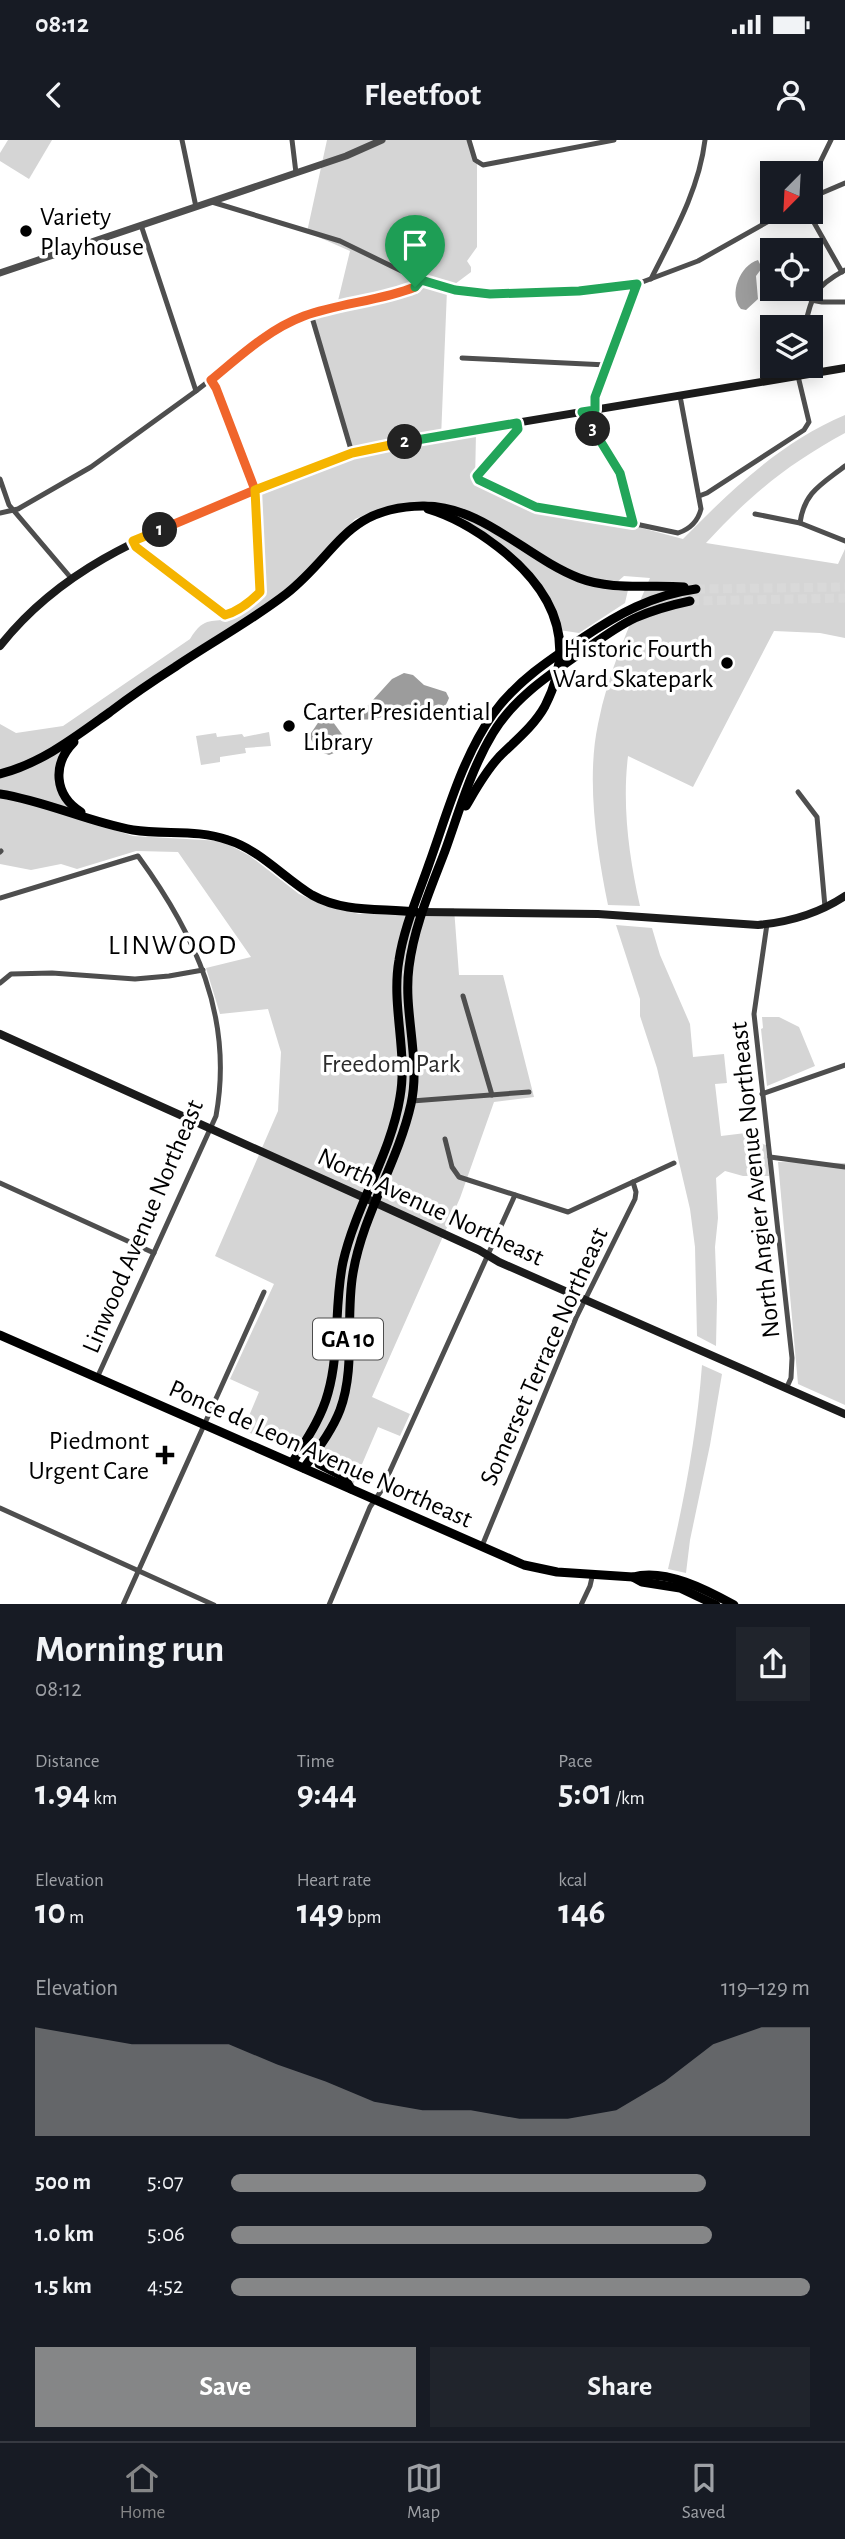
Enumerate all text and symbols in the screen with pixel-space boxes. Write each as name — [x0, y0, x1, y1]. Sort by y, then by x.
text: 08:12 — [35, 11, 89, 37]
icon: back — [35, 76, 73, 114]
icon: person — [772, 76, 810, 114]
text: Fleetfoot — [364, 79, 481, 111]
north arrow — [760, 161, 822, 224]
map controls — [760, 161, 823, 378]
place label: Variety Playhouse — [40, 204, 144, 260]
pin — [385, 215, 445, 287]
marker: Variety Playhouse — [18, 223, 34, 239]
icon: arrive — [396, 226, 434, 264]
button: locate — [760, 238, 823, 301]
button: layers — [760, 315, 823, 378]
pin: 3 — [576, 412, 610, 446]
text: 3 — [588, 419, 597, 438]
pin: 2 — [388, 424, 422, 460]
text: 2 — [400, 432, 409, 451]
pin: 1 — [142, 512, 178, 548]
text: 1 — [156, 520, 163, 539]
place label: Historic Fourth Ward Skatepark — [553, 636, 713, 692]
marker: Historic Fourth Ward Skatepark — [719, 655, 735, 671]
place label: Carter Presidential Library — [303, 699, 491, 755]
marker: Carter Presidential Library — [281, 718, 297, 734]
district label: LINWOOD — [108, 932, 238, 960]
street label: North Angier Avenue Northeast — [725, 1020, 785, 1339]
park label: Freedom Park — [322, 1051, 460, 1077]
street label: Linwood Avenue Northeast — [78, 1096, 208, 1357]
street label: North Avenue Northeast — [314, 1143, 548, 1271]
street label: Somerset Terrace Northeast — [475, 1224, 613, 1489]
road number: GA 10 — [313, 1318, 383, 1359]
street label: Ponce de Leon Avenue Northeast — [165, 1375, 476, 1533]
place label: Piedmont Urgent Care — [29, 1428, 149, 1484]
marker: Piedmont Urgent Care — [155, 1445, 175, 1465]
button: share — [736, 1627, 810, 1701]
text: Morning run — [35, 1631, 224, 1669]
text: 08:12 — [35, 1678, 82, 1701]
text: Distance — [35, 1752, 99, 1771]
text: Time — [297, 1752, 335, 1771]
text: Pace — [558, 1752, 593, 1771]
text: 1.94 — [35, 1776, 90, 1811]
text: 9:44 — [297, 1776, 357, 1811]
text: 5:01 — [558, 1776, 612, 1811]
text: km — [90, 1789, 117, 1808]
text: /km — [612, 1789, 645, 1808]
text: Elevation — [35, 1871, 104, 1890]
text: Heart rate — [297, 1871, 371, 1890]
text: kcal — [558, 1871, 587, 1890]
text: 10 — [35, 1895, 66, 1930]
text: 149 — [297, 1895, 344, 1930]
text: 146 — [558, 1895, 605, 1930]
text: m — [66, 1908, 84, 1927]
text: bpm — [344, 1908, 381, 1927]
text: Elevation — [35, 1977, 118, 2000]
text: 119–129 m — [721, 1977, 810, 2000]
text: 500 m — [35, 2171, 91, 2194]
text: 5:07 — [147, 2171, 184, 2194]
text: 1.0 km — [35, 2223, 94, 2246]
text: 5:06 — [147, 2223, 185, 2246]
text: 1.5 km — [35, 2275, 92, 2298]
text: 4:52 — [147, 2275, 183, 2298]
button: Save — [35, 2347, 416, 2427]
button: Share — [430, 2347, 810, 2427]
tab: Home — [120, 2459, 165, 2524]
tab: Map — [405, 2459, 443, 2524]
tab: Saved — [682, 2459, 725, 2524]

